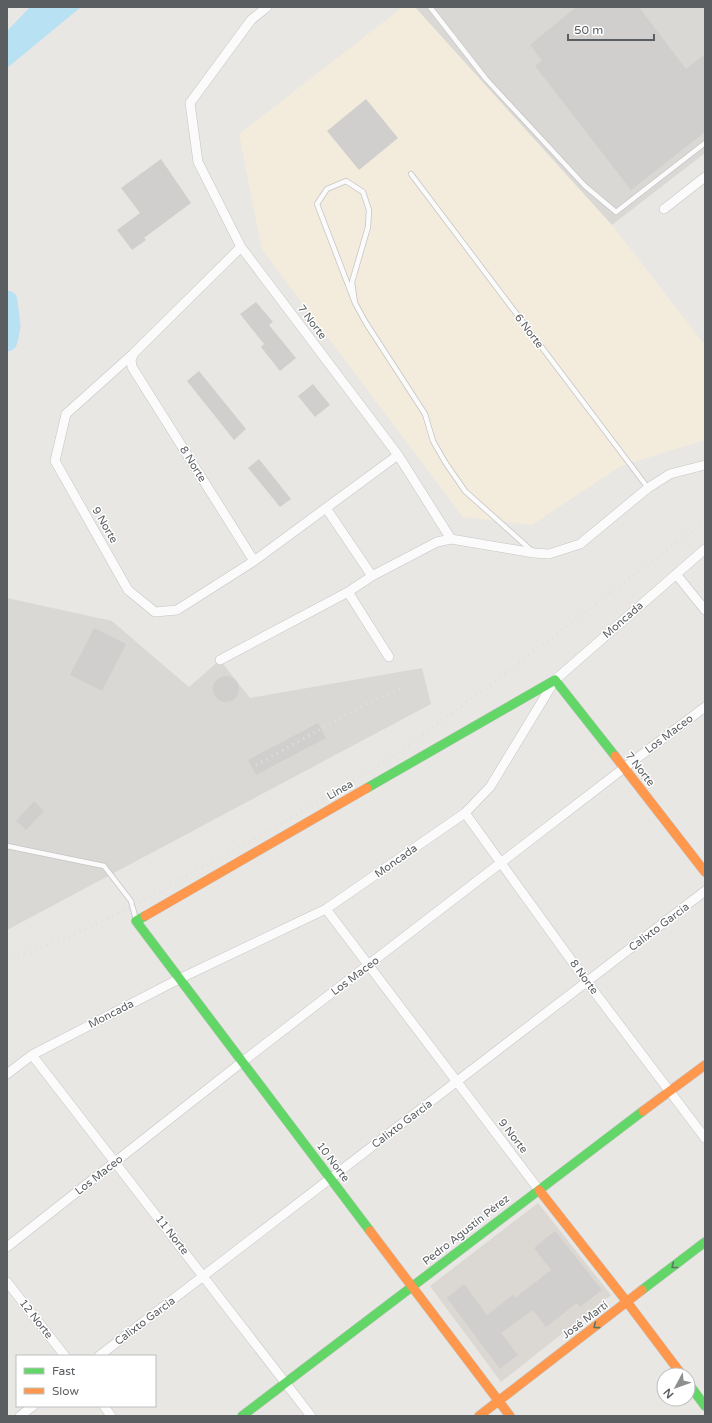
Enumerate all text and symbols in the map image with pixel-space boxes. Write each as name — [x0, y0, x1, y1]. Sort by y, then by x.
scale bar — [568, 16, 654, 42]
text: 50 m — [574, 23, 603, 37]
street label: 7 Norte — [295, 302, 329, 342]
street label: 6 Norte — [512, 311, 546, 351]
street label: 8 Norte — [177, 444, 209, 484]
street label: 9 Norte — [89, 505, 121, 545]
street label: Moncada — [600, 599, 646, 641]
street label: Los Maceo — [642, 712, 696, 756]
street label: 7 Norte — [623, 749, 657, 789]
street label: Línea — [325, 777, 355, 803]
street label: Moncada — [372, 842, 420, 880]
street label: Calixto García — [626, 900, 692, 954]
street label: Los Maceo — [328, 954, 382, 998]
street label: 8 Norte — [567, 957, 601, 997]
street label: Moncada — [86, 997, 136, 1031]
street label: Calixto García — [369, 1097, 435, 1151]
street label: 9 Norte — [496, 1116, 530, 1156]
street label: 10 Norte — [314, 1139, 352, 1185]
street label: Los Maceo — [73, 1152, 126, 1198]
street label: Pedro Agustín Pérez — [420, 1192, 512, 1268]
street label: 11 Norte — [153, 1213, 191, 1257]
one-way arrow — [672, 1261, 679, 1268]
street label: Calixto García — [112, 1294, 178, 1348]
street label: 12 Norte — [17, 1297, 55, 1341]
street label: José Martí — [559, 1298, 611, 1341]
one-way arrow — [594, 1321, 601, 1328]
legend — [16, 1355, 156, 1407]
text: Fast — [52, 1364, 76, 1378]
north arrow — [656, 1367, 696, 1407]
text: Slow — [52, 1384, 79, 1398]
text: N — [661, 1386, 677, 1401]

